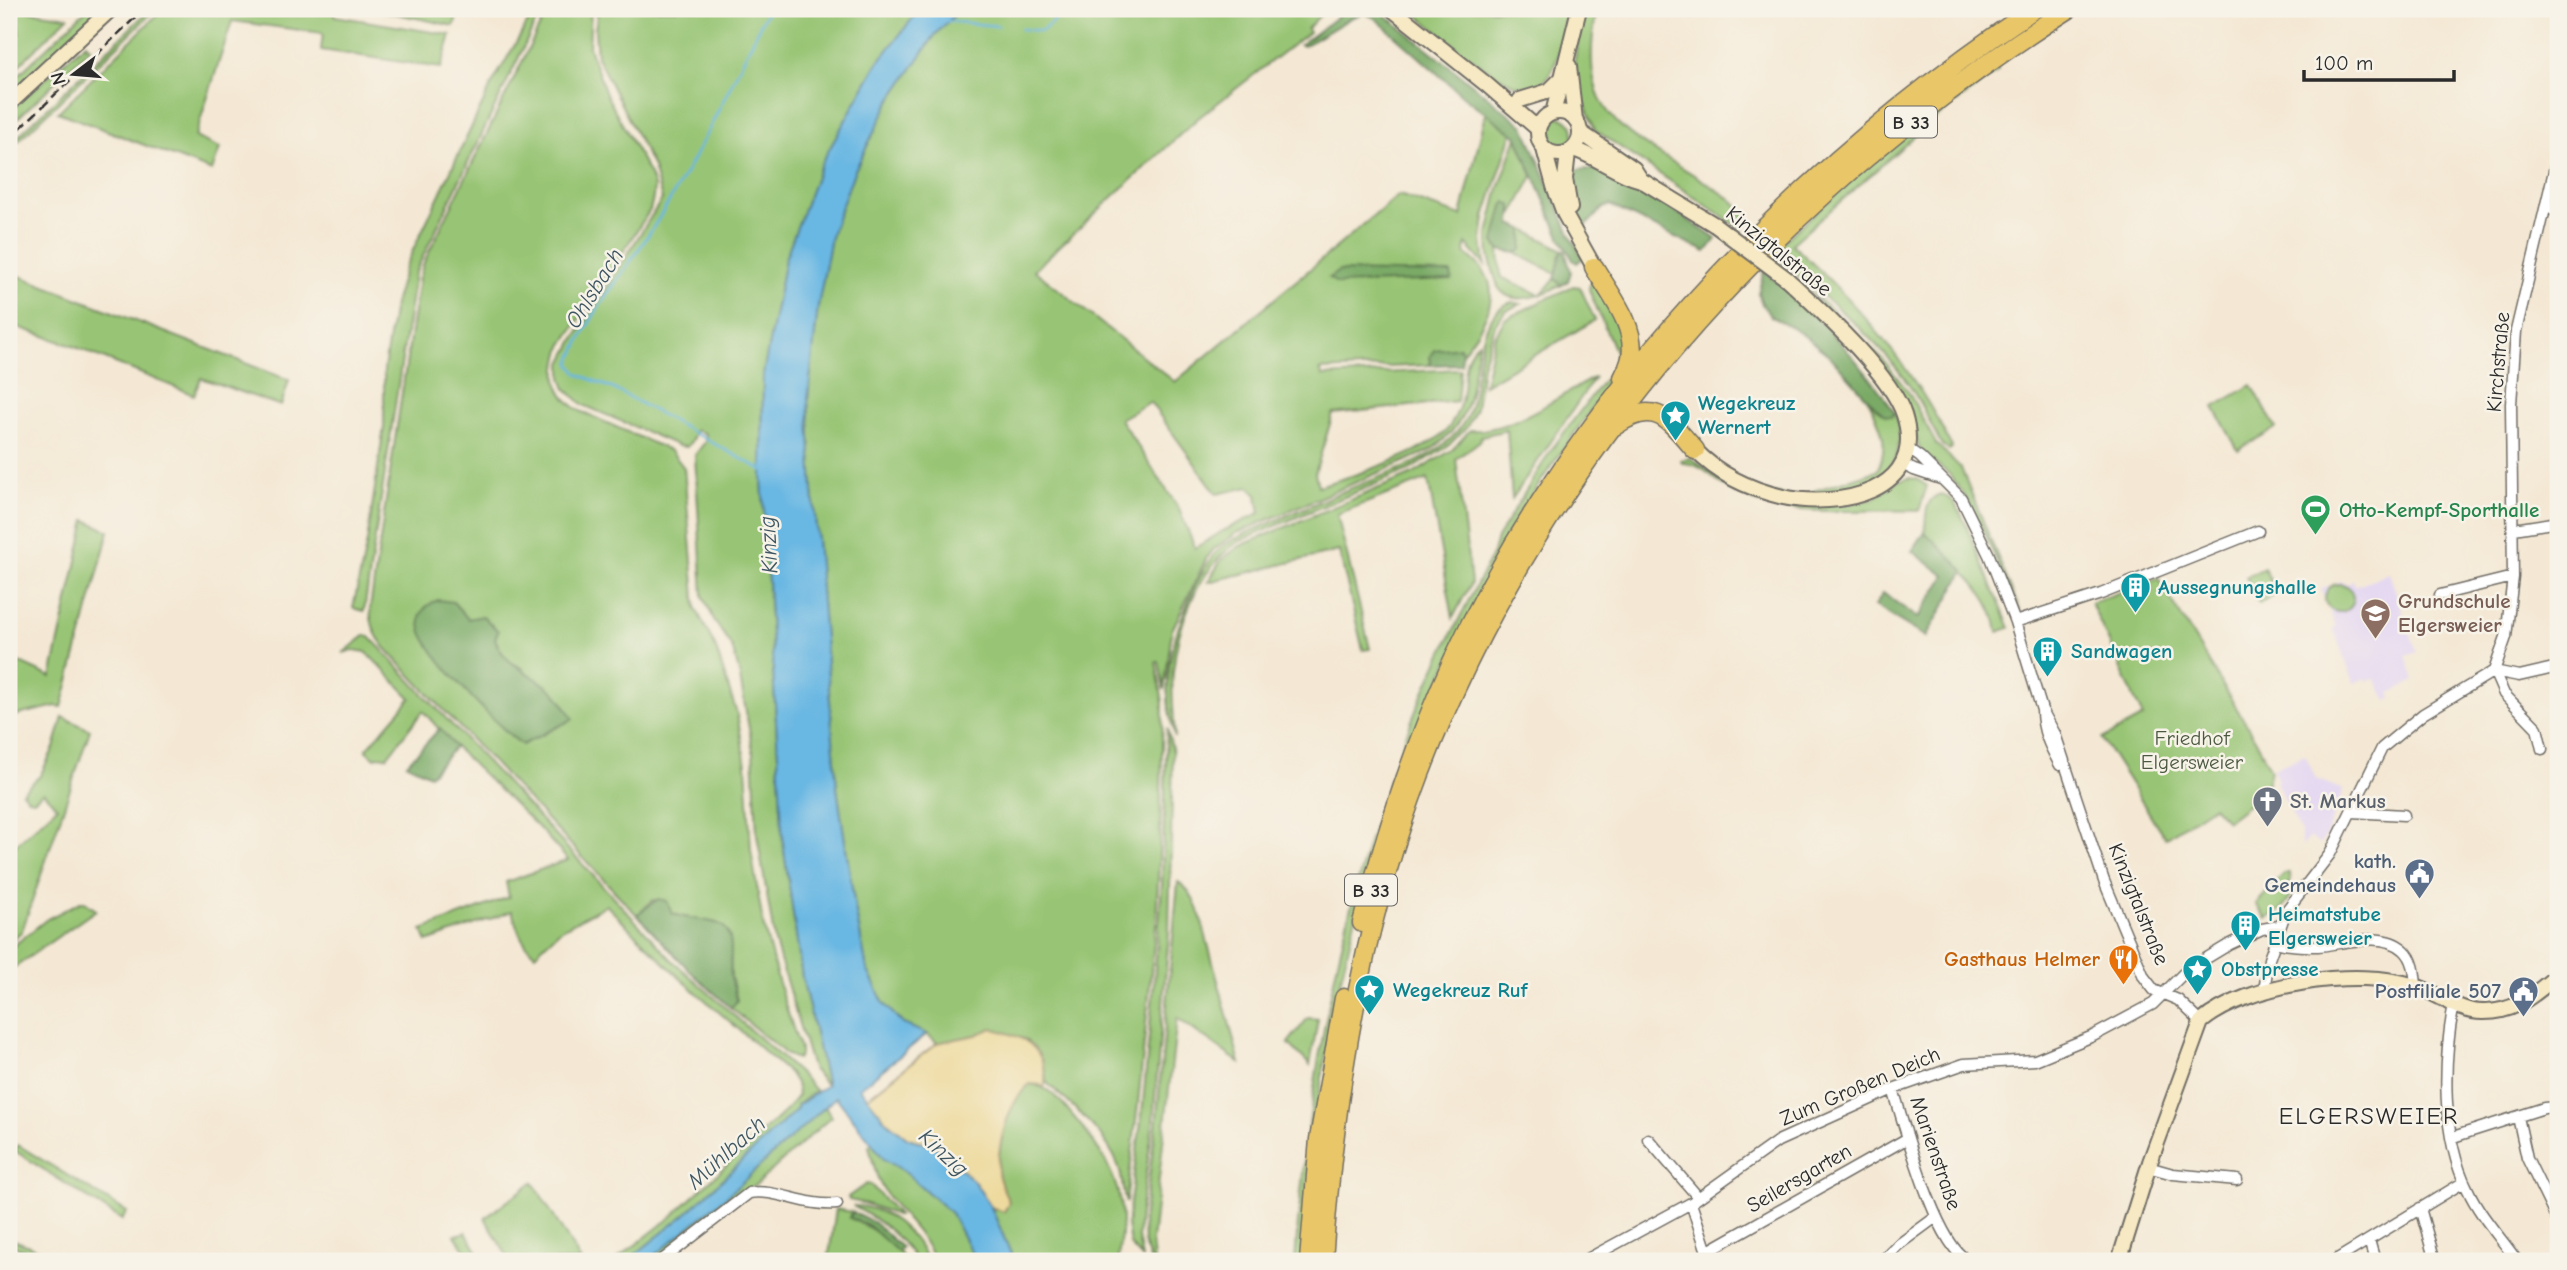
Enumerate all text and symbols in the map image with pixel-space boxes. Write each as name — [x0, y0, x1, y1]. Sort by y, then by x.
north arrow — [38, 38, 108, 108]
scale bar — [2304, 38, 2455, 82]
text: 100 m — [2315, 51, 2373, 75]
text: N — [46, 69, 71, 87]
road number: B 33 — [1885, 106, 1937, 138]
street label: Kinzigtalstraße — [1721, 201, 1837, 301]
water label: Ohlsbach — [559, 243, 630, 333]
street label: Kirchstraße — [2482, 311, 2514, 413]
place label: Wegekreuz Wernert — [1698, 391, 1795, 439]
place icon: Wegekreuz Wernert — [1658, 398, 1692, 442]
sports icon: Otto-Kempf-Sporthalle — [2299, 493, 2333, 537]
place label: Otto-Kempf-Sporthalle — [2339, 498, 2539, 522]
water label: Kinzig — [754, 515, 783, 574]
building icon: Aussegnungshalle — [2118, 570, 2152, 614]
place label: Aussegnungshalle — [2158, 575, 2316, 599]
place label: Grundschule Elgersweier — [2398, 589, 2511, 637]
school or university icon: Grundschule Elgersweier — [2358, 596, 2392, 640]
building icon: Sandwagen — [2031, 634, 2065, 678]
place label: Sandwagen — [2071, 639, 2172, 663]
park label: Friedhof Elgersweier — [2141, 726, 2244, 774]
church icon: St. Markus — [2250, 784, 2284, 828]
place label: St. Markus — [2290, 789, 2386, 813]
street label: Kinzigtalstraße — [2104, 840, 2174, 968]
place label: kath. Gemeindehaus — [2264, 849, 2396, 897]
public building icon: kath. Gemeindehaus — [2402, 856, 2436, 900]
road number: B 33 — [1345, 874, 1397, 906]
place label: Heimatstube Elgersweier — [2268, 902, 2381, 950]
building icon: Heimatstube Elgersweier — [2228, 909, 2262, 953]
restaurant icon: Gasthaus Helmer — [2106, 942, 2140, 986]
place label: Gasthaus Helmer — [1944, 947, 2101, 971]
place icon: Obstpresse — [2181, 952, 2215, 996]
place label: Obstpresse — [2221, 957, 2318, 981]
place icon: Wegekreuz Ruf — [1353, 973, 1387, 1017]
public building icon: Postfiliale 507 — [2507, 974, 2541, 1018]
place label: Wegekreuz Ruf — [1393, 978, 1529, 1002]
place label: Postfiliale 507 — [2375, 979, 2502, 1003]
street label: Zum Großen Deich — [1776, 1041, 1944, 1131]
street label: Marienstraße — [1905, 1093, 1967, 1213]
district label: ELGERSWEIER — [2279, 1102, 2459, 1130]
water label: Mühlbach — [681, 1110, 771, 1195]
water label: Kinzig — [913, 1123, 974, 1182]
street label: Seilersgarten — [1742, 1138, 1856, 1218]

